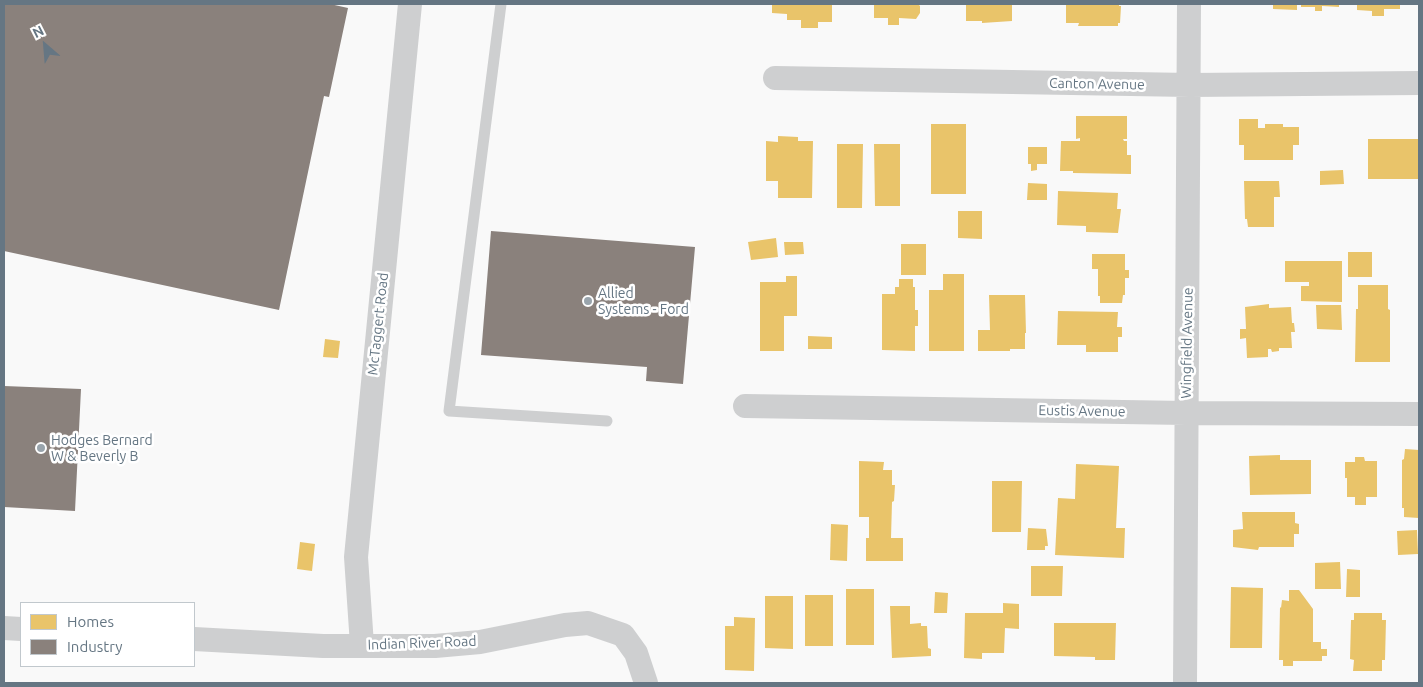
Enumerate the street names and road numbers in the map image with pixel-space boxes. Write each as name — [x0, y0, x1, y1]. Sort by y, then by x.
street label: Canton Avenue — [1049, 75, 1145, 93]
street label: McTaggert Road — [364, 272, 392, 376]
street label: Wingfield Avenue — [1178, 287, 1196, 399]
street label: Eustis Avenue — [1038, 402, 1126, 420]
street label: Indian River Road — [367, 633, 477, 653]

